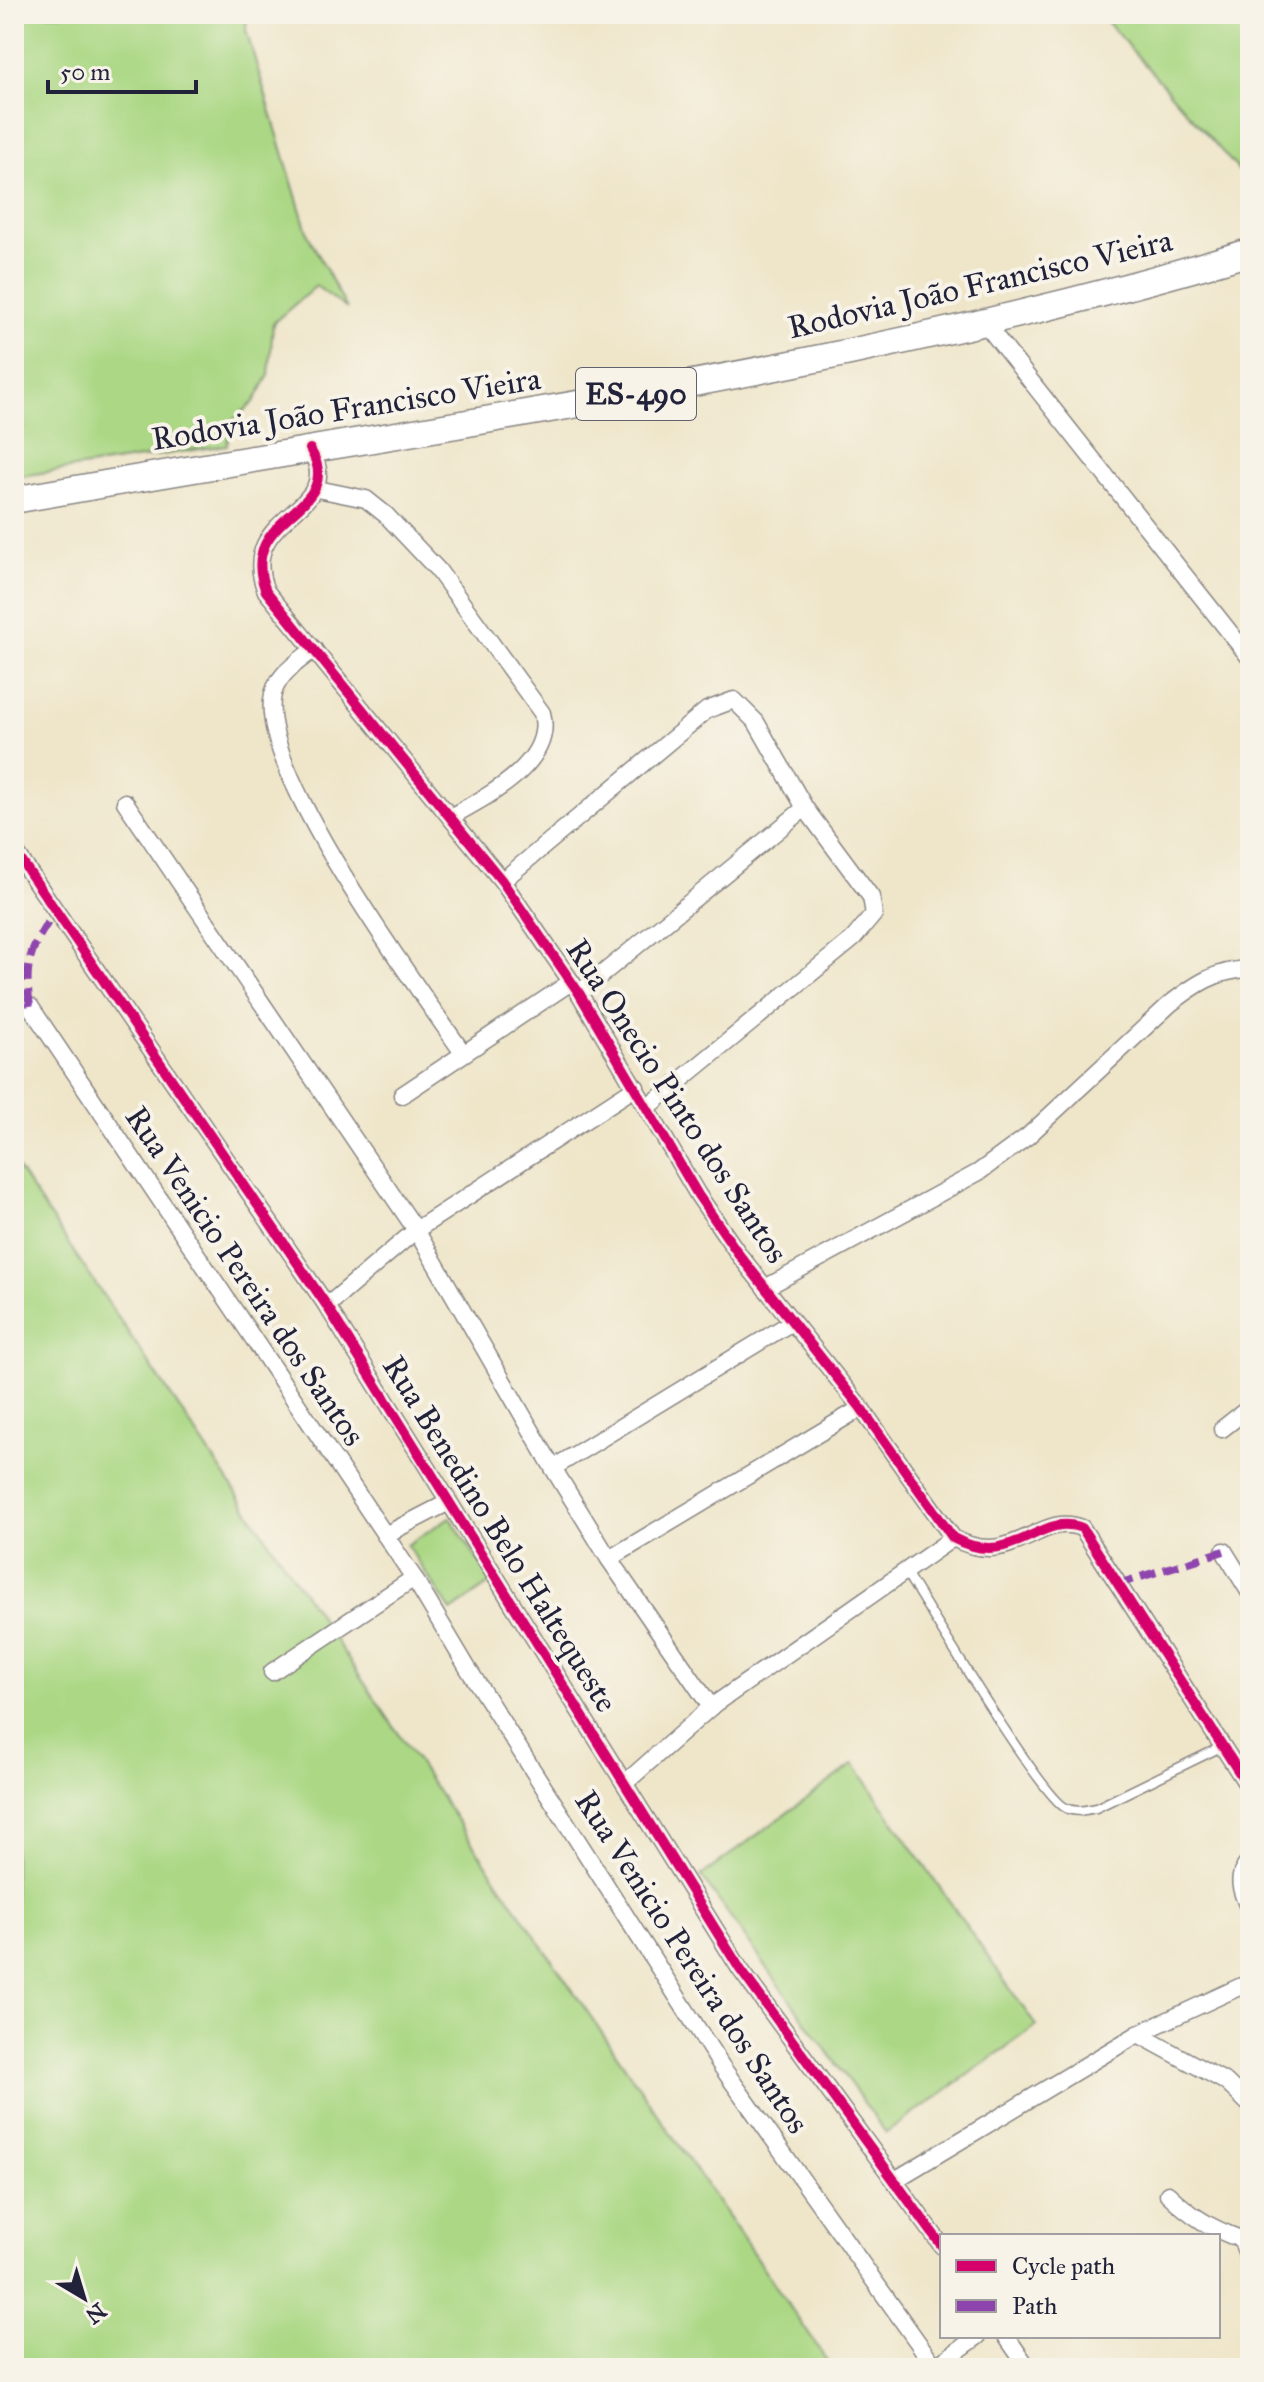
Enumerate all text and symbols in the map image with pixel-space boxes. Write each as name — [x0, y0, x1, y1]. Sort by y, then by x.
scale bar — [48, 44, 196, 94]
text: 50 m — [60, 57, 110, 87]
street label: Rodovia João Francisco Vieira — [784, 221, 1176, 347]
street label: Rodovia João Francisco Vieira — [149, 359, 544, 459]
road number: ES-490 — [576, 368, 696, 420]
street label: Rua Onecio Pinto dos Santos — [558, 932, 796, 1270]
street label: Rua Venicio Pereira dos Santos — [117, 1099, 373, 1453]
street label: Rua Benedino Belo Haltequeste — [374, 1349, 626, 1719]
street label: Rua Venicio Pereira dos Santos — [566, 1783, 818, 2141]
legend — [940, 2234, 1220, 2338]
text: Cycle path — [1012, 2251, 1115, 2281]
north arrow — [44, 2258, 124, 2338]
text: Path — [1012, 2291, 1057, 2321]
text: N — [80, 2297, 112, 2330]

